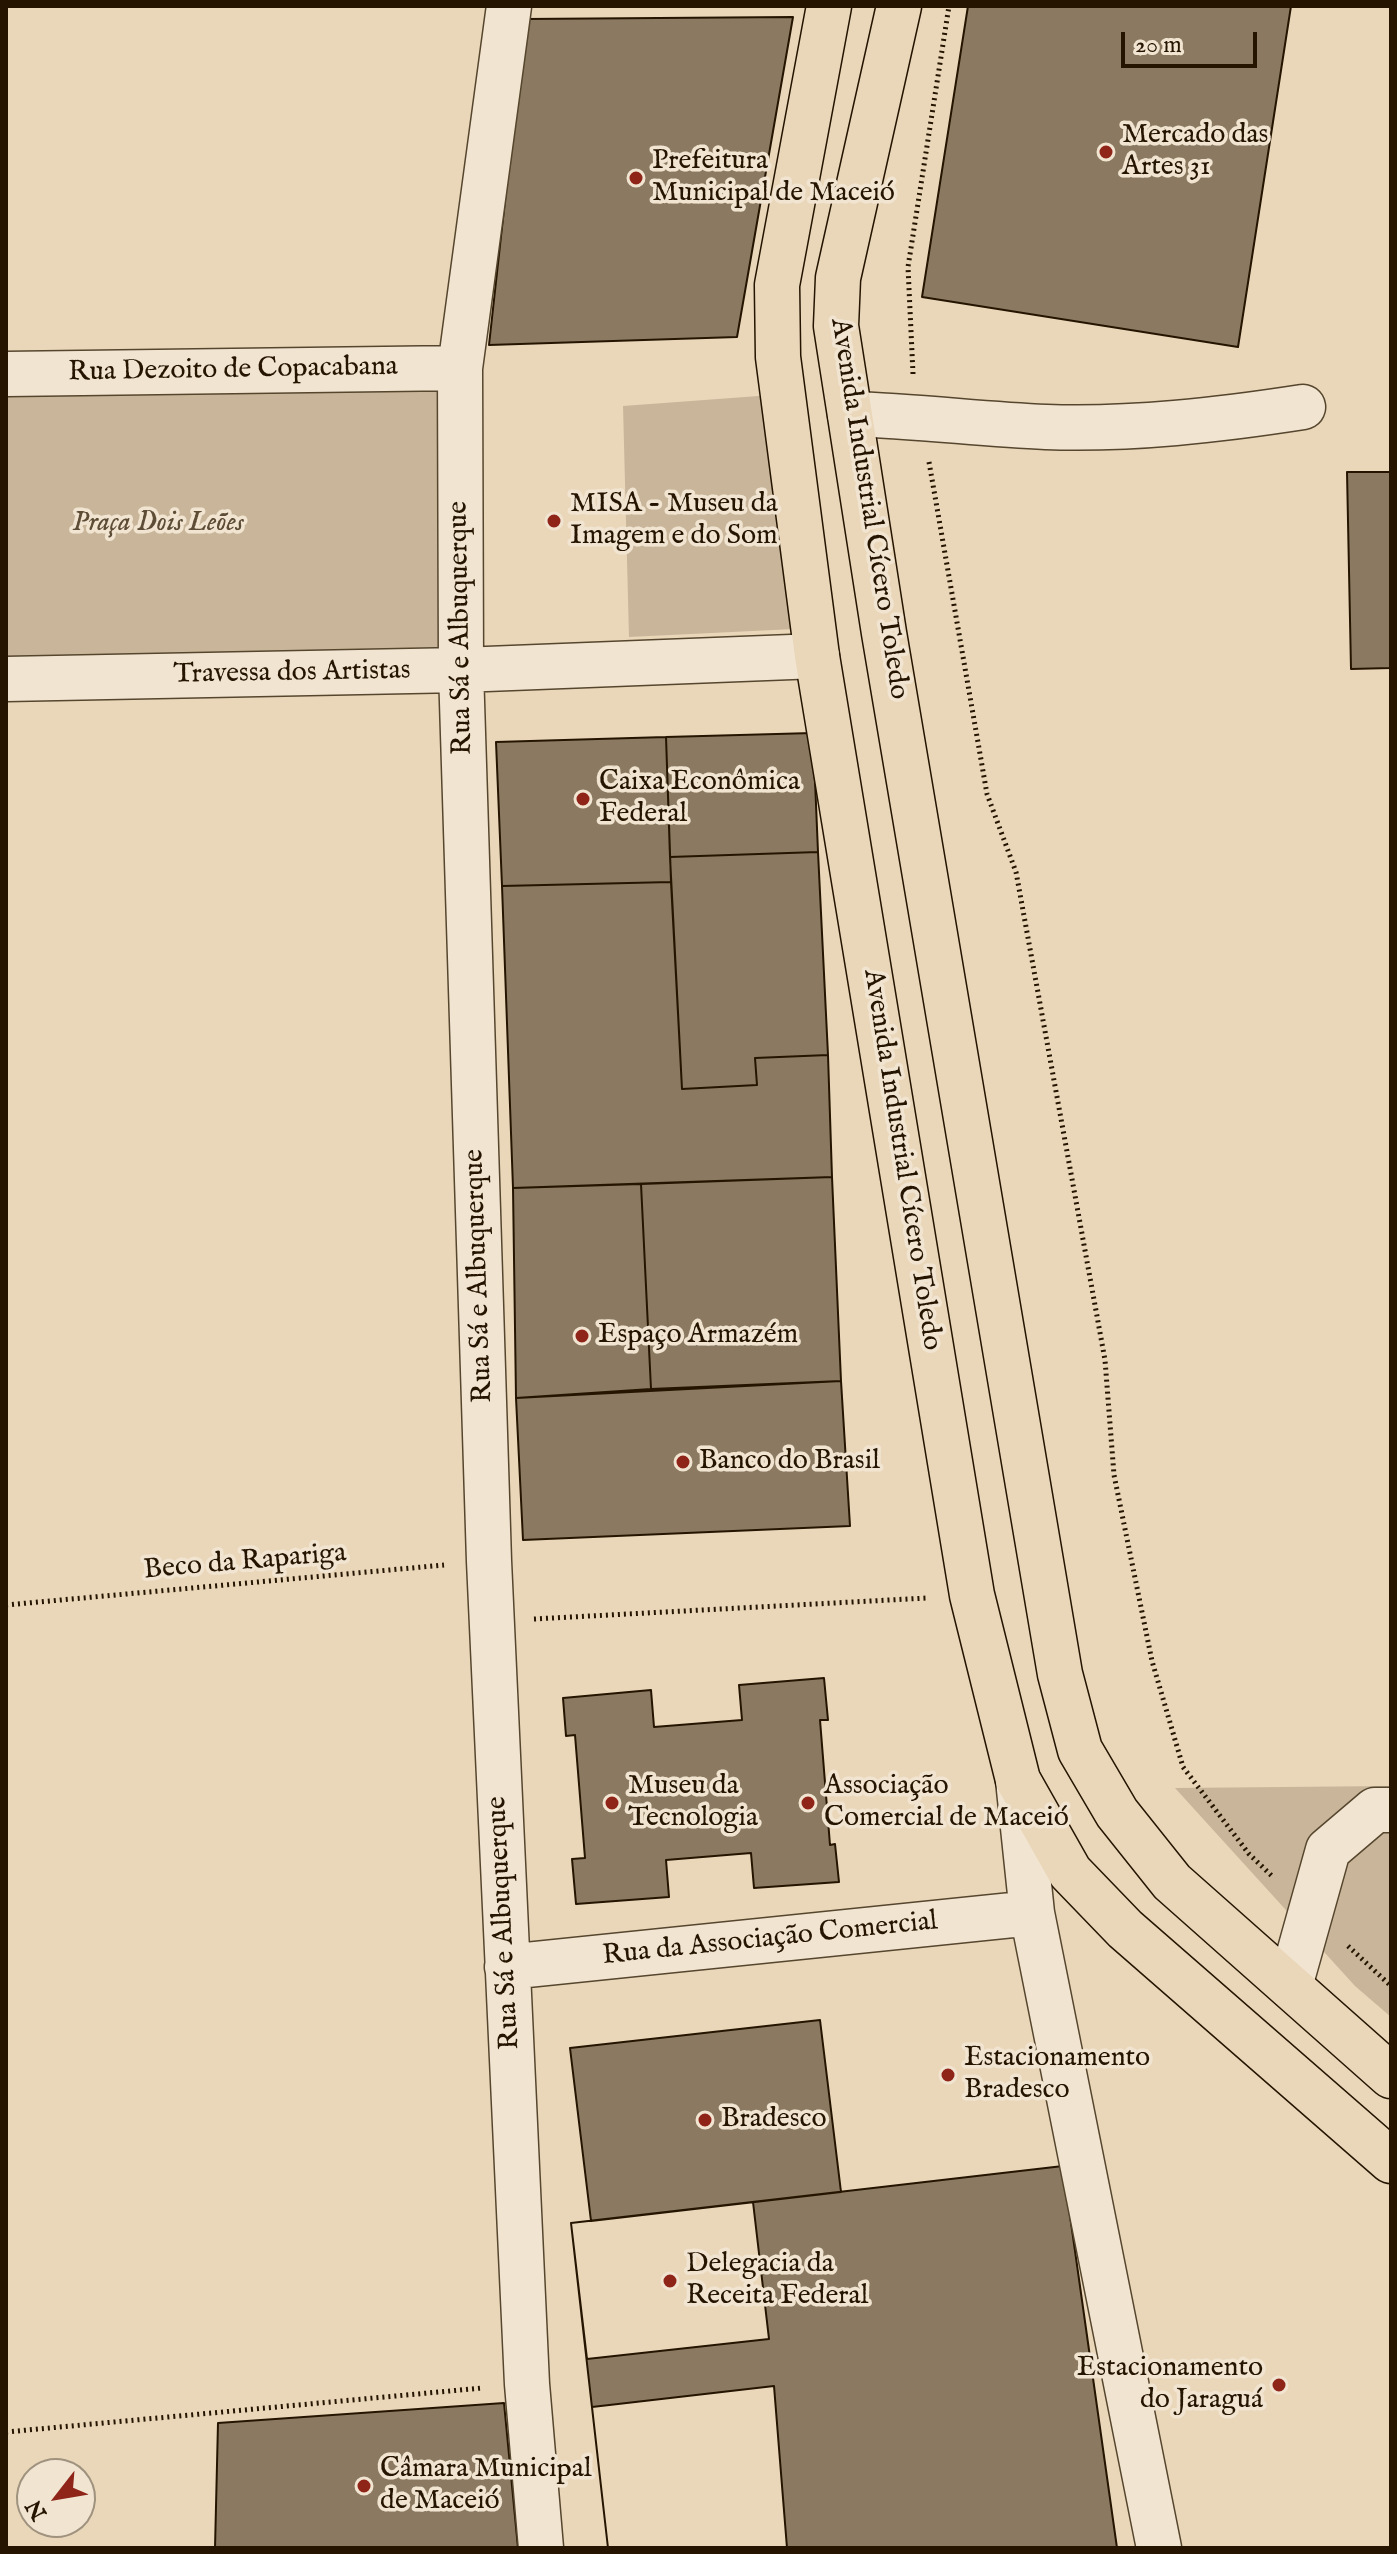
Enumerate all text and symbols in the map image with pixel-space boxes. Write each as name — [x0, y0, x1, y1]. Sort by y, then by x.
scale bar — [1125, 16, 1261, 66]
text: 20 m — [1135, 30, 1182, 61]
place label: Mercado das Artes 31 — [1122, 119, 1268, 185]
marker: Mercado das Artes 31 — [1097, 143, 1115, 161]
place label: Prefeitura Municipal de Maceió — [652, 145, 895, 211]
marker: Prefeitura Municipal de Maceió — [627, 169, 645, 187]
street label: Avenida Industrial Cícero Toledo — [821, 316, 915, 702]
street label: Rua Dezoito de Copacabana — [68, 351, 398, 391]
place label: MISA - Museu da Imagem e do Som — [570, 488, 778, 554]
street label: Rua Sá e Albuquerque — [443, 501, 481, 755]
park label: Praça Dois Leões — [72, 507, 244, 541]
marker: MISA - Museu da Imagem e do Som — [545, 512, 563, 530]
street label: Travessa dos Artistas — [173, 655, 411, 693]
place label: Caixa Econômica Federal — [599, 766, 800, 832]
marker: Caixa Econômica Federal — [574, 790, 592, 808]
street label: Avenida Industrial Cícero Toledo — [854, 967, 948, 1353]
street label: Rua Sá e Albuquerque — [459, 1148, 501, 1404]
place label: Espaço Armazém — [598, 1319, 798, 1353]
marker: Espaço Armazém — [573, 1327, 591, 1345]
place label: Banco do Brasil — [699, 1445, 880, 1479]
marker: Banco do Brasil — [674, 1453, 692, 1471]
street label: Beco da Rapariga — [142, 1537, 348, 1589]
place label: Museu da Tecnologia — [628, 1770, 758, 1836]
place label: Associação Comercial de Maceió — [824, 1770, 1069, 1836]
marker: Museu da Tecnologia — [603, 1794, 621, 1812]
marker: Associação Comercial de Maceió — [799, 1794, 817, 1812]
street label: Rua Sá e Albuquerque — [482, 1795, 528, 2051]
street label: Rua da Associação Comercial — [601, 1906, 939, 1974]
place label: Estacionamento Bradesco — [964, 2042, 1150, 2108]
marker: Estacionamento Bradesco — [939, 2066, 957, 2084]
place label: Bradesco — [721, 2103, 827, 2137]
marker: Bradesco — [696, 2111, 714, 2129]
place label: Delegacia da Receita Federal — [686, 2248, 868, 2314]
marker: Delegacia da Receita Federal — [661, 2272, 679, 2290]
place label: Estacionamento do Jaraguá — [1077, 2352, 1263, 2418]
marker: Estacionamento do Jaraguá — [1270, 2376, 1288, 2394]
place label: Câmara Municipal de Maceió — [380, 2453, 592, 2519]
north arrow — [16, 2458, 96, 2538]
marker: Câmara Municipal de Maceió — [355, 2477, 373, 2495]
text: N — [20, 2494, 54, 2525]

